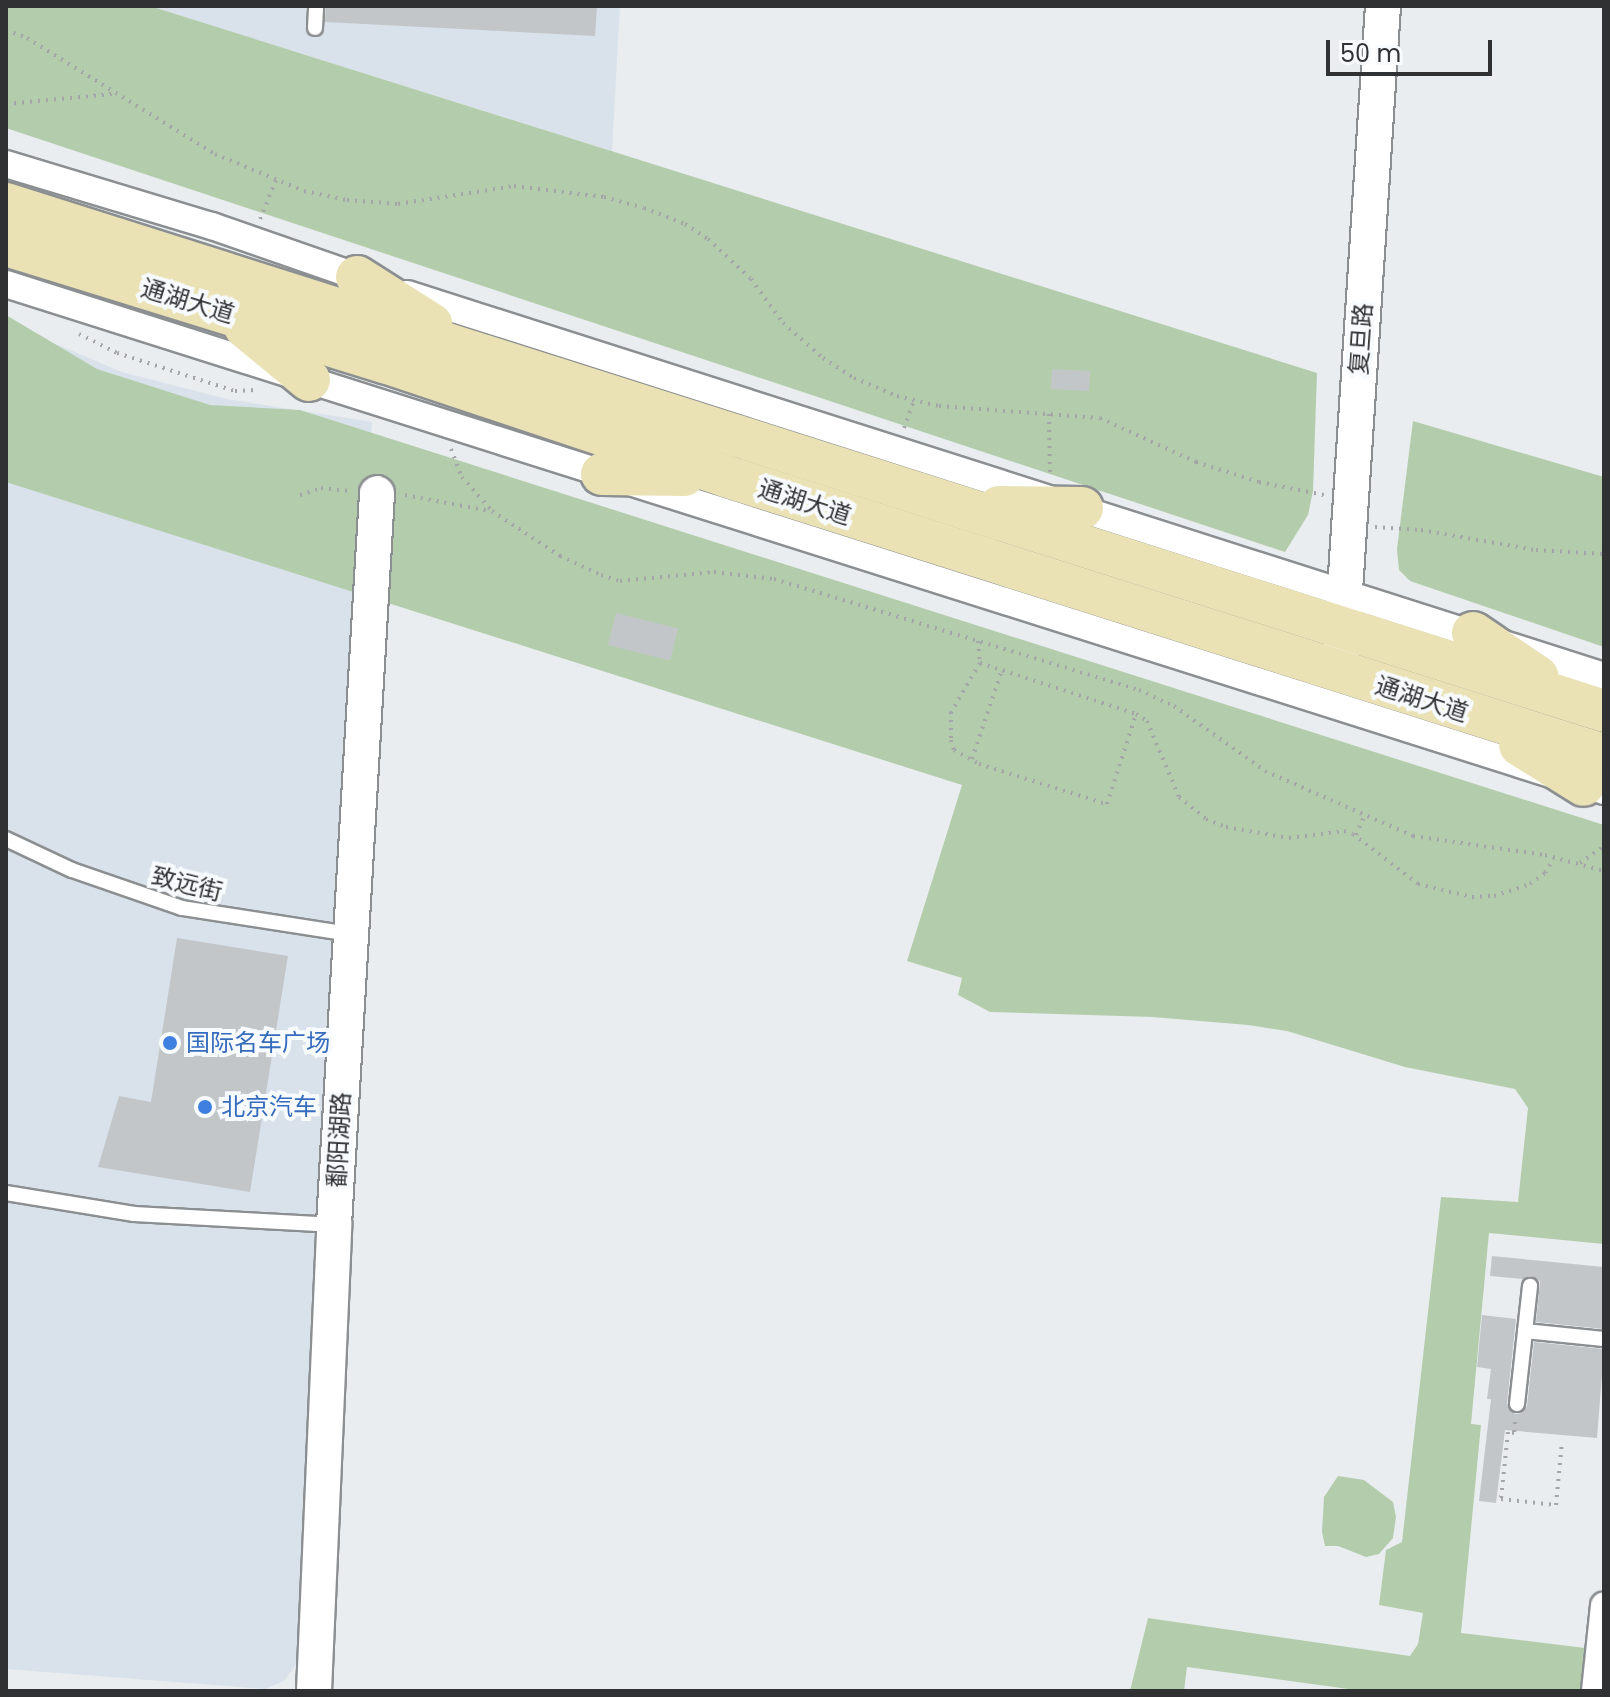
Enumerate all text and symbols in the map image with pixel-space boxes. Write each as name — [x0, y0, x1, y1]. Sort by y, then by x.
scale bar — [1330, 24, 1496, 74]
text: 50 m — [1340, 37, 1401, 70]
street label: 通湖大道 — [138, 273, 238, 329]
street label: 复旦路 — [1344, 302, 1378, 376]
street label: 通湖大道 — [755, 473, 855, 531]
street label: 通湖大道 — [1372, 670, 1472, 728]
street label: 致远街 — [149, 861, 225, 907]
place label: 国际名车广场 — [186, 1029, 330, 1057]
marker: 国际名车广场 — [161, 1034, 179, 1052]
street label: 鄱阳湖路 — [322, 1091, 356, 1189]
place label: 北京汽车 — [221, 1093, 317, 1121]
marker: 北京汽车 — [196, 1098, 214, 1116]

